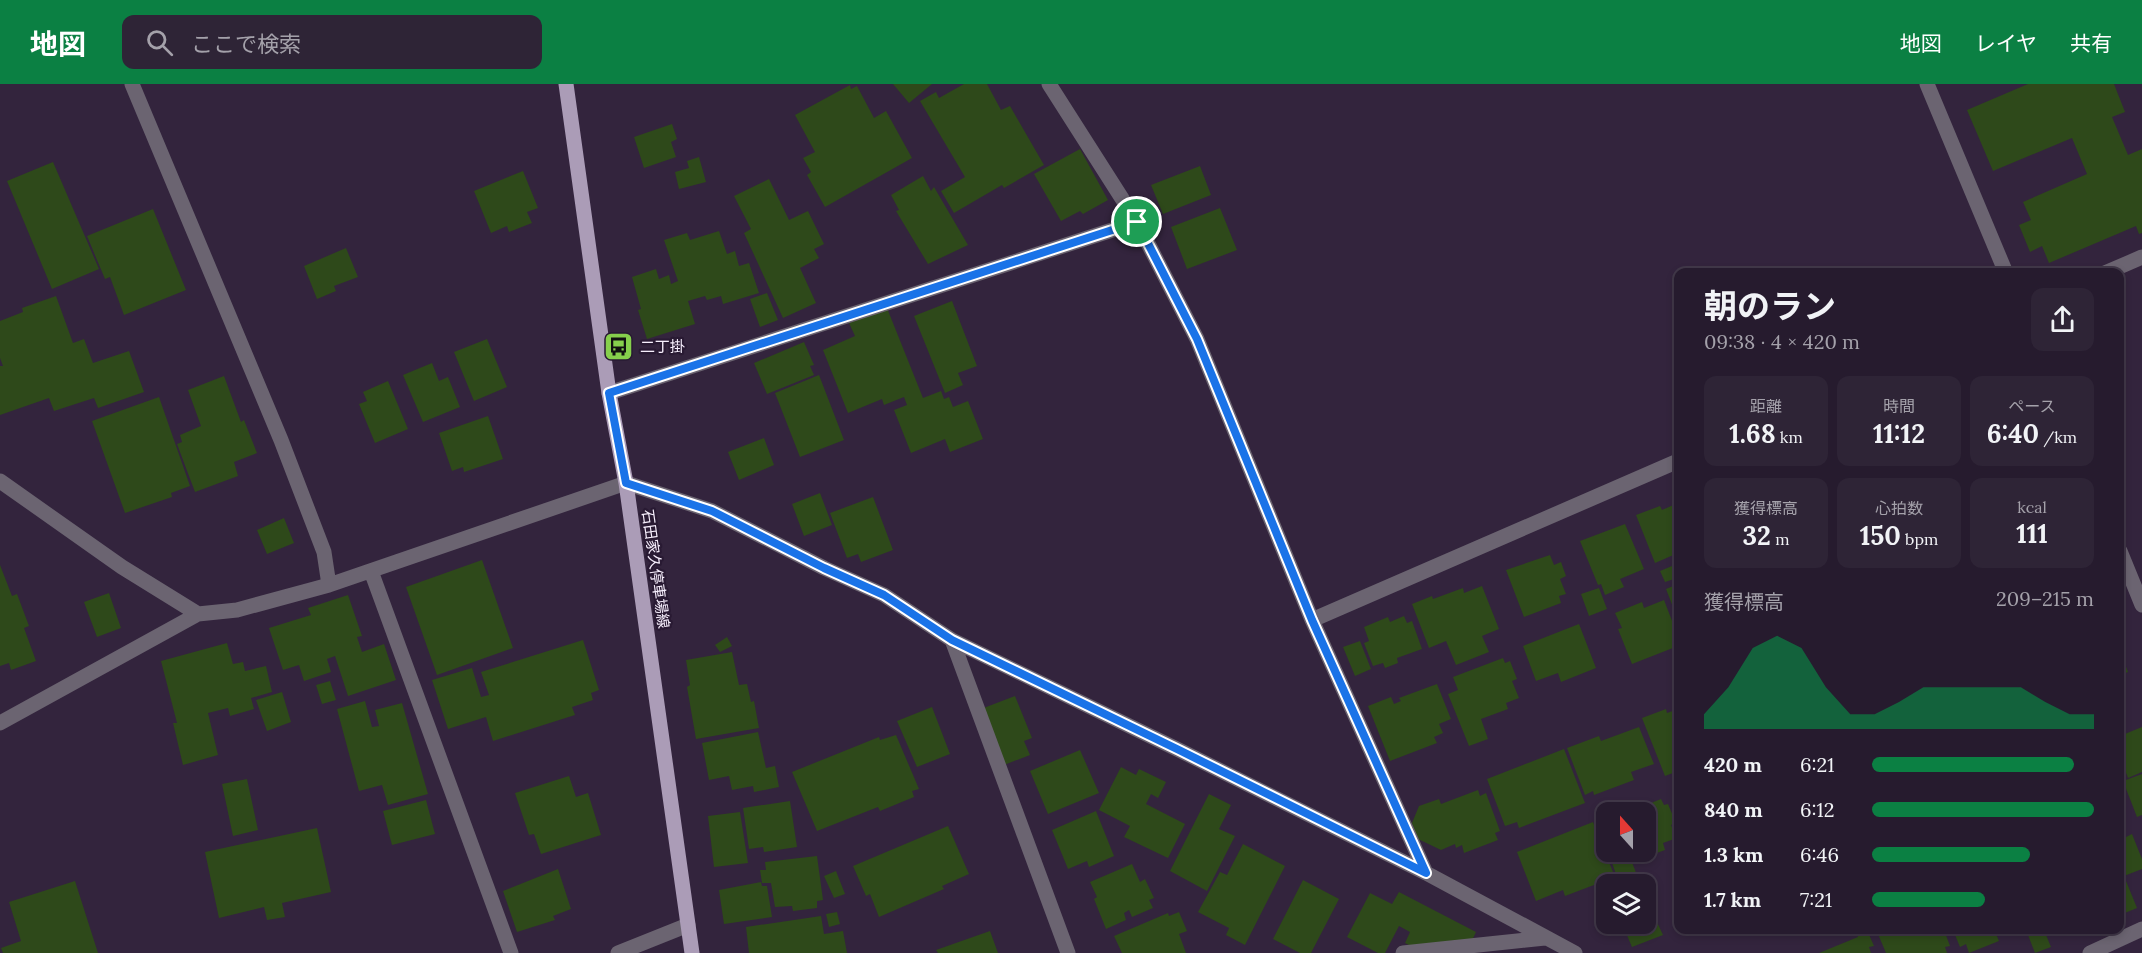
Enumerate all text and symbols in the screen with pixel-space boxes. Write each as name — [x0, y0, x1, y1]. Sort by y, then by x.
search box — [122, 15, 542, 69]
text: 地図 — [30, 26, 86, 62]
icon: search — [143, 26, 176, 59]
text: ここで検索 — [191, 30, 301, 58]
text: 地図 — [1900, 30, 1942, 57]
text: レイヤ — [1975, 30, 2037, 57]
text: 共有 — [2070, 30, 2112, 57]
pin — [1111, 196, 1162, 247]
icon: arrive — [1120, 205, 1153, 238]
text: 朝のラン — [1704, 285, 1836, 327]
button: share — [2031, 288, 2094, 351]
text: 09:38 · 4 × 420 m — [1704, 329, 1860, 354]
bus stop icon: 二丁掛 — [603, 330, 635, 362]
place label: 二丁掛 — [640, 337, 685, 356]
text: 距離 — [1750, 396, 1782, 416]
text: 時間 — [1883, 396, 1915, 416]
text: ペース — [2008, 396, 2056, 416]
text: 1.68 — [1729, 417, 1776, 450]
text: 11:12 — [1873, 417, 1925, 450]
text: 6:40 — [1987, 417, 2039, 450]
text: km — [1776, 427, 1803, 447]
text: /km — [2039, 427, 2077, 447]
text: kcal — [2017, 497, 2047, 517]
text: 獲得標高 — [1734, 498, 1798, 518]
text: 心拍数 — [1875, 498, 1923, 518]
street label: 石田家久停車場線 — [638, 508, 674, 630]
text: 111 — [2016, 517, 2048, 550]
text: 32 — [1743, 519, 1771, 552]
text: 150 — [1860, 519, 1901, 552]
text: m — [1771, 529, 1789, 549]
text: bpm — [1901, 529, 1938, 549]
text: 209–215 m — [1996, 586, 2094, 611]
text: 獲得標高 — [1704, 589, 1784, 614]
text: 420 m — [1704, 752, 1762, 777]
text: 6:21 — [1800, 752, 1835, 777]
text: 840 m — [1704, 797, 1763, 822]
text: 6:12 — [1800, 797, 1835, 822]
north arrow — [1596, 802, 1656, 862]
map controls — [1596, 802, 1656, 934]
text: 1.3 km — [1704, 842, 1764, 867]
text: 6:46 — [1800, 842, 1839, 867]
button: layers — [1596, 874, 1656, 934]
text: 1.7 km — [1704, 887, 1761, 912]
text: 7:21 — [1800, 887, 1832, 912]

